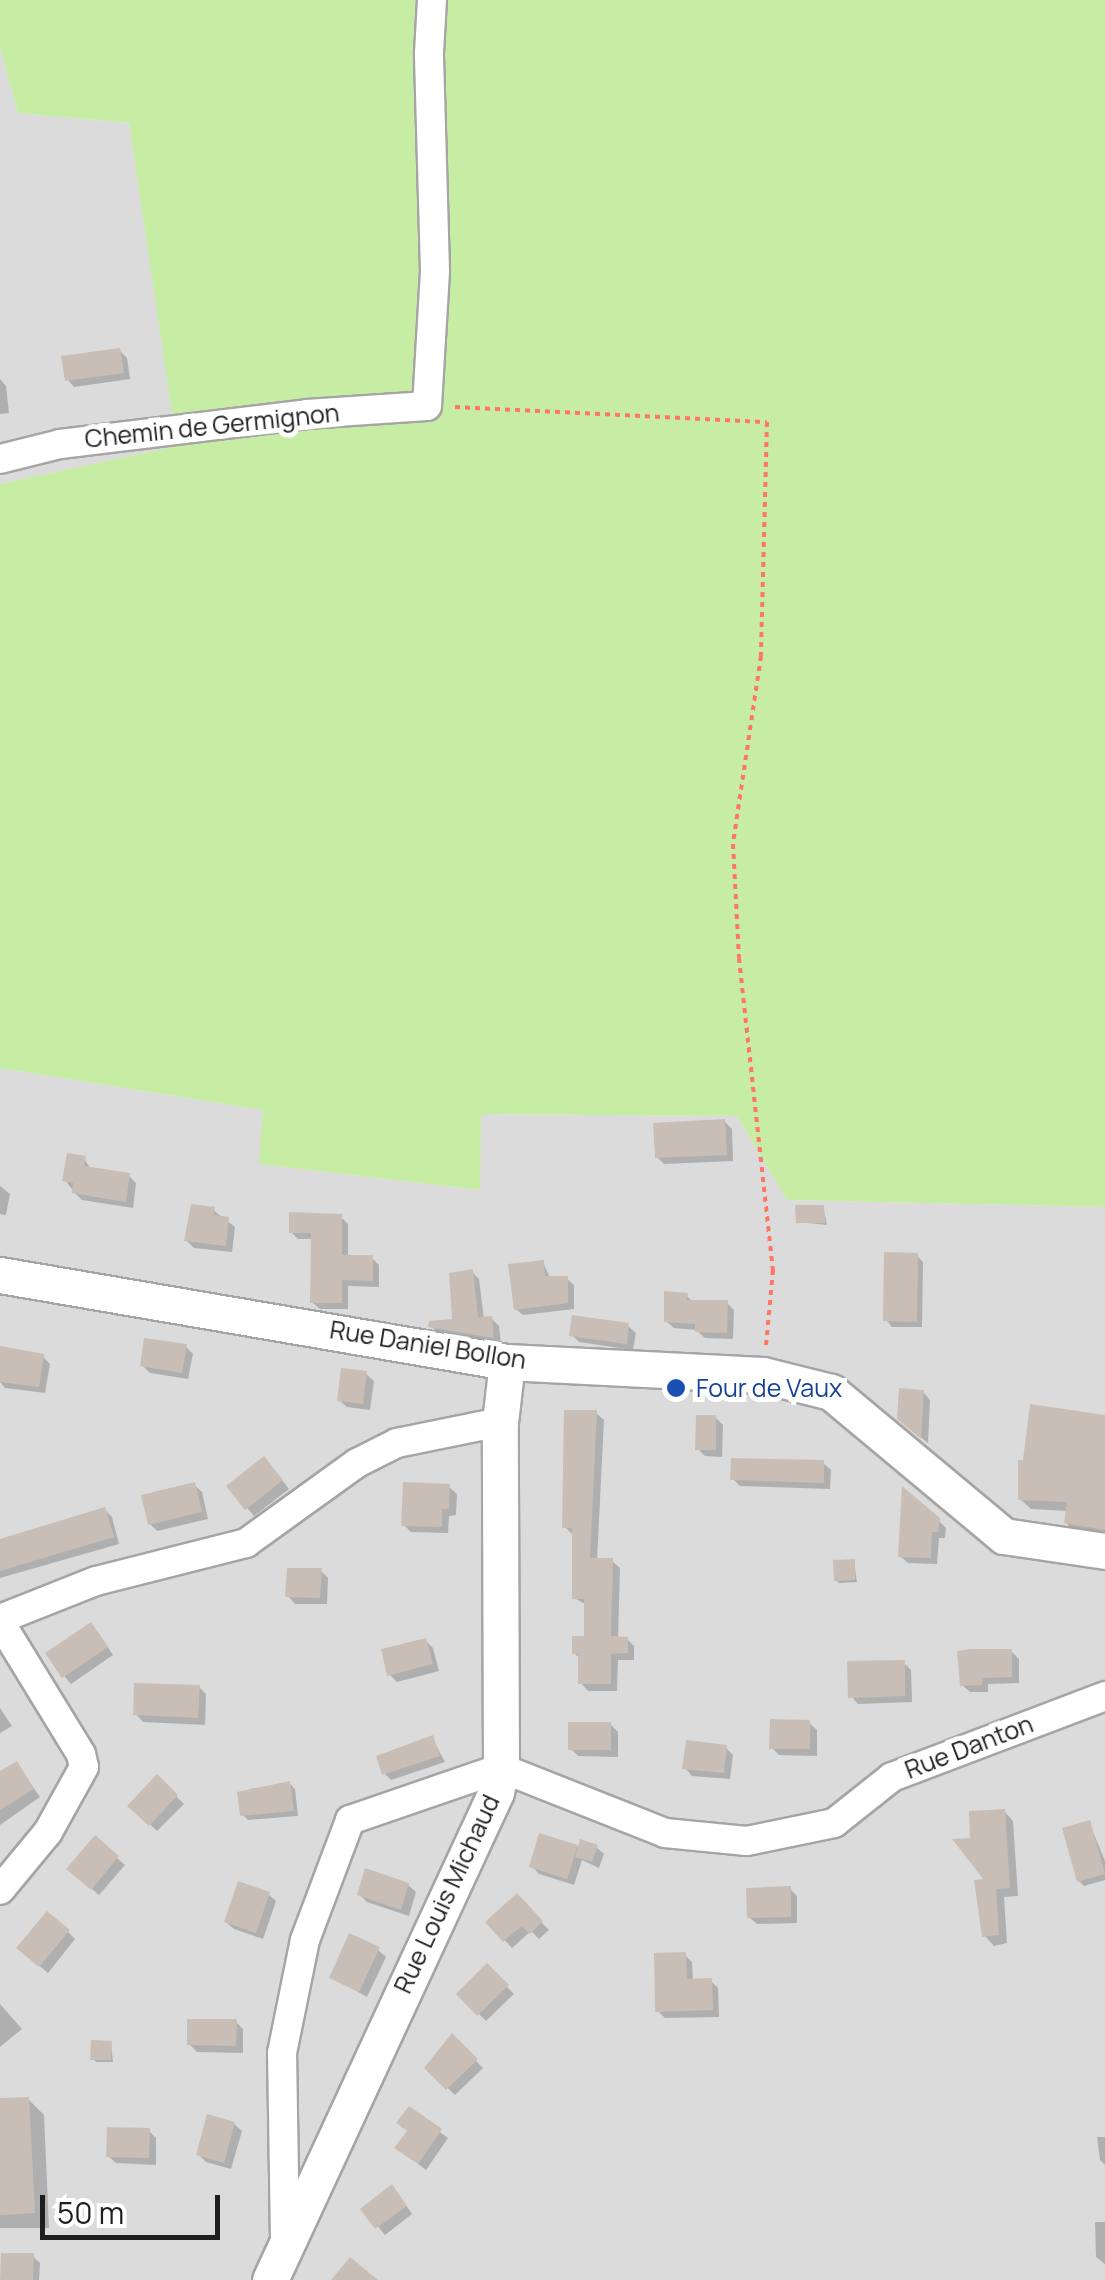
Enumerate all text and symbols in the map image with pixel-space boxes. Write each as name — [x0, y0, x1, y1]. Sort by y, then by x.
street label: Chemin de Germignon — [83, 398, 341, 454]
street label: Rue Daniel Bollon — [328, 1315, 528, 1375]
place label: Four de Vaux — [696, 1373, 842, 1403]
marker: Four de Vaux — [665, 1377, 687, 1399]
street label: Rue Danton — [901, 1709, 1037, 1785]
street label: Rue Louis Michaud — [388, 1790, 506, 1998]
scale bar — [45, 2175, 225, 2237]
text: 50 m — [57, 2192, 124, 2233]

